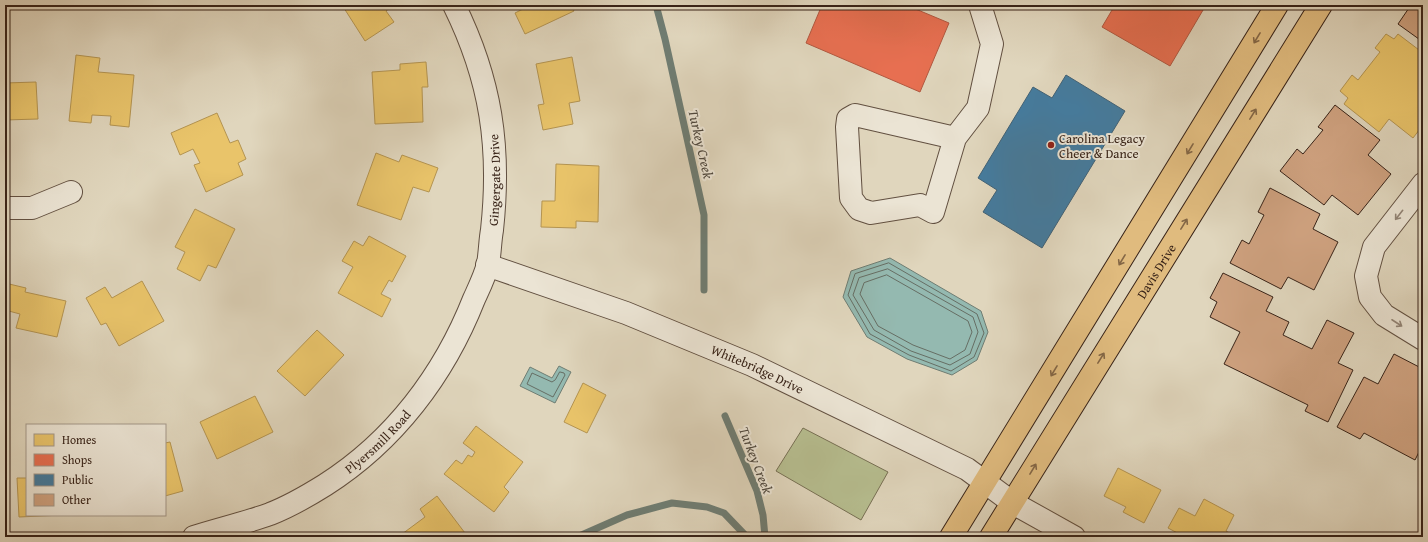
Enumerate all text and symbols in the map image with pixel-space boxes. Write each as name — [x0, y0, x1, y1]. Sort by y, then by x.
one-way arrow — [1253, 32, 1261, 43]
water label: Turkey Creek — [683, 107, 719, 181]
one-way arrow — [1249, 109, 1257, 120]
place label: Carolina Legacy Cheer & Dance — [1059, 129, 1145, 163]
street label: Gingergate Drive — [483, 133, 505, 227]
marker: Carolina Legacy Cheer & Dance — [1046, 140, 1056, 150]
one-way arrow — [1185, 143, 1193, 155]
one-way arrow — [1395, 209, 1403, 220]
one-way arrow — [1181, 218, 1189, 230]
street label: Davis Drive — [1132, 240, 1180, 302]
one-way arrow — [1118, 255, 1126, 266]
one-way arrow — [1391, 319, 1402, 327]
street label: Whitebridge Drive — [708, 340, 807, 398]
one-way arrow — [1097, 353, 1105, 364]
one-way arrow — [1050, 365, 1058, 376]
street label: Plyersmill Road — [340, 406, 415, 478]
legend — [26, 424, 166, 516]
water label: Turkey Creek — [734, 424, 778, 497]
text: Homes — [62, 431, 97, 448]
text: Shops — [62, 451, 92, 468]
one-way arrow — [1030, 463, 1038, 475]
text: Public — [62, 471, 94, 488]
text: Other — [62, 491, 91, 508]

